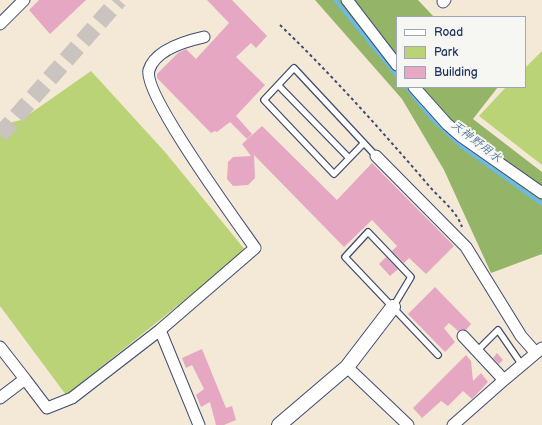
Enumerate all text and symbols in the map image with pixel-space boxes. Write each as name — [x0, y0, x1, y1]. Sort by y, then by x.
legend — [396, 16, 526, 88]
text: Road — [434, 25, 463, 40]
text: Park — [434, 45, 458, 60]
text: Building — [434, 65, 478, 80]
water label: 天神野用水 — [448, 118, 504, 166]

